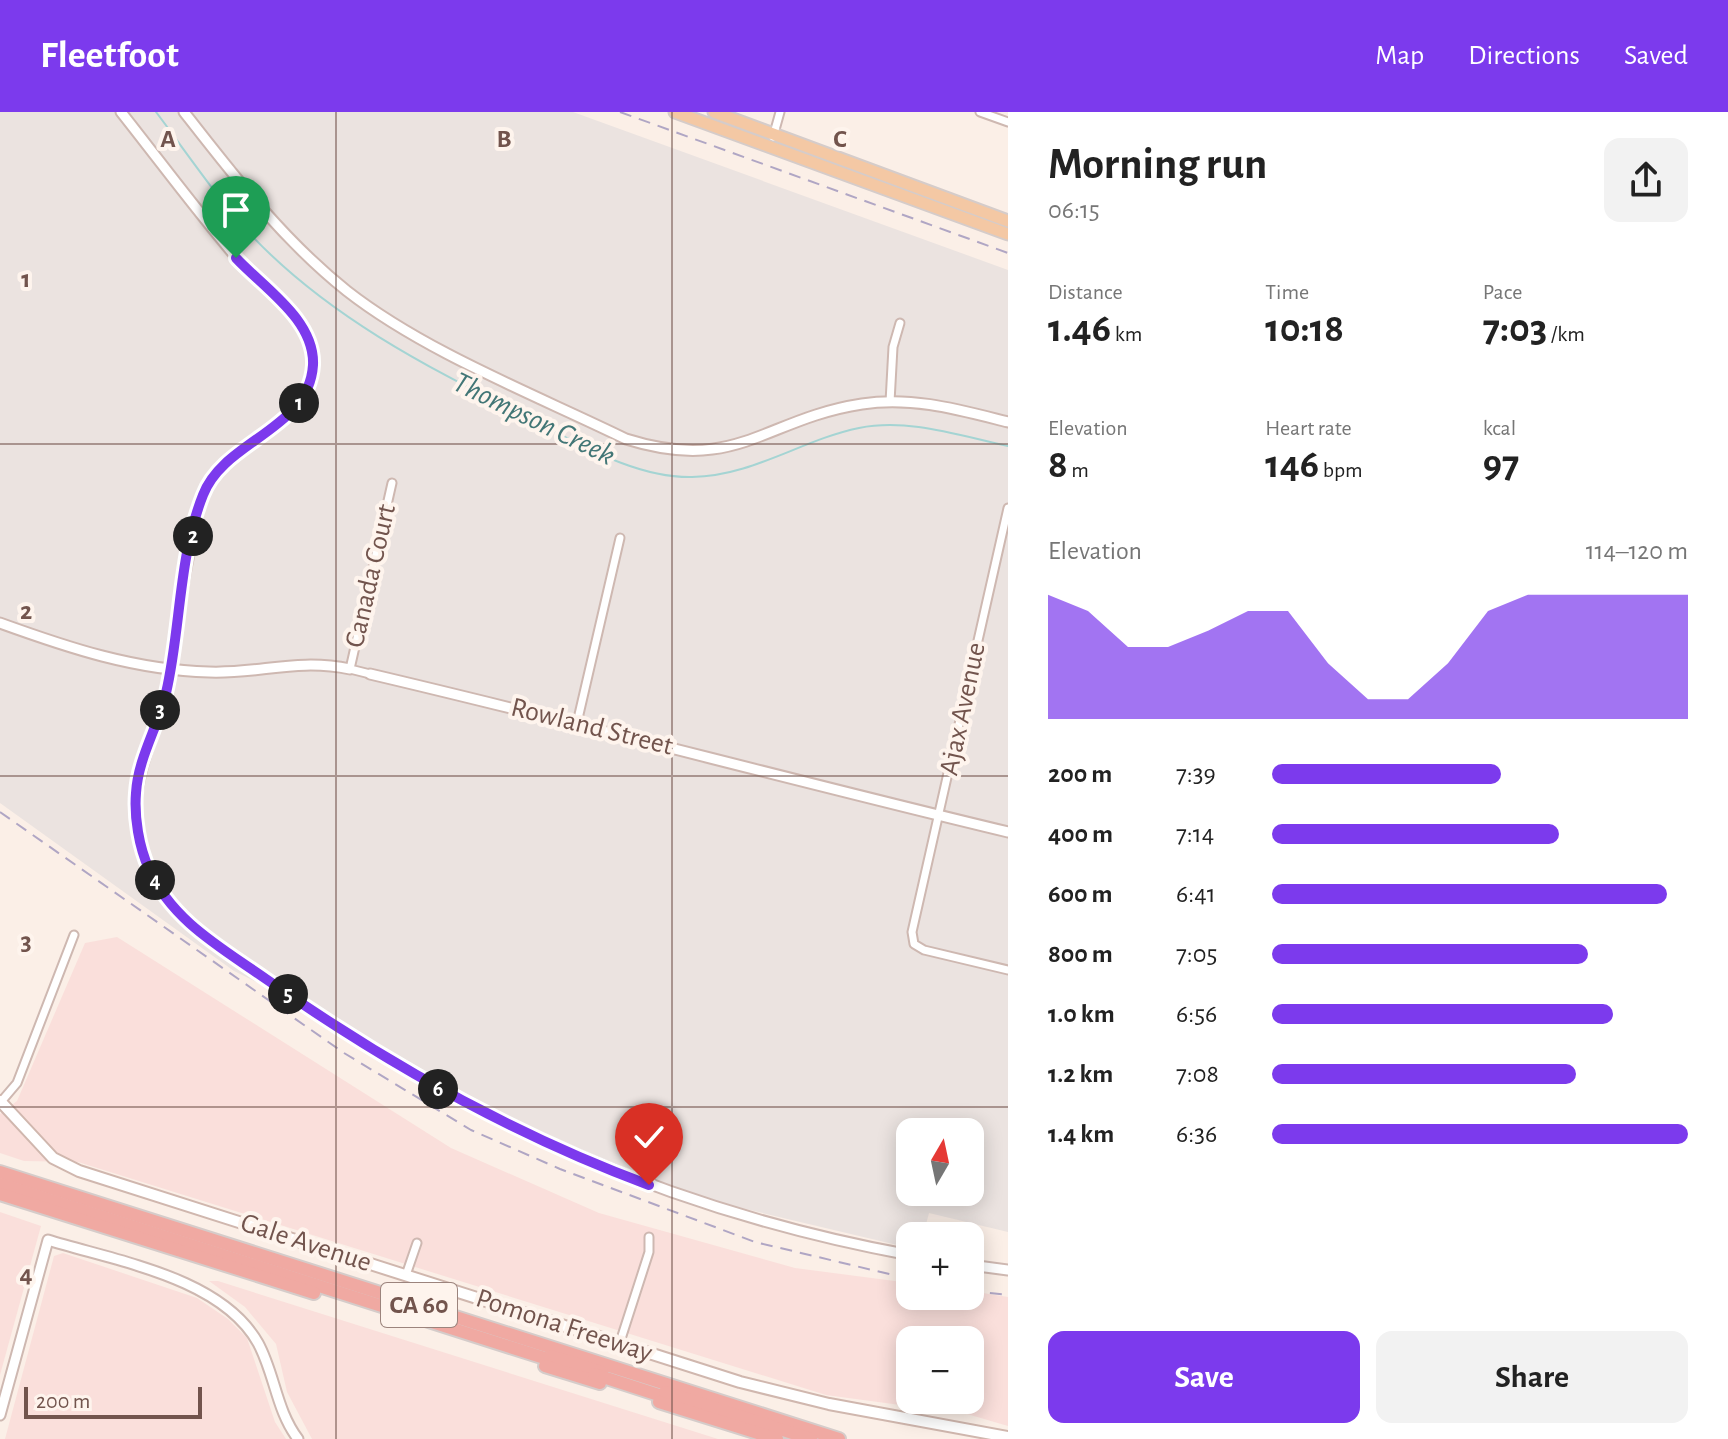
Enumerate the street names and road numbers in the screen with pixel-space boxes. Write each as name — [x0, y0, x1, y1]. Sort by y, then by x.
street label: Canada Court — [341, 501, 401, 650]
street label: Ajax Avenue — [935, 640, 991, 778]
street label: Rowland Street — [508, 693, 676, 761]
street label: Gale Avenue — [237, 1209, 375, 1277]
road number: CA 60 — [381, 1283, 457, 1327]
street label: Pomona Freeway — [472, 1284, 656, 1368]

